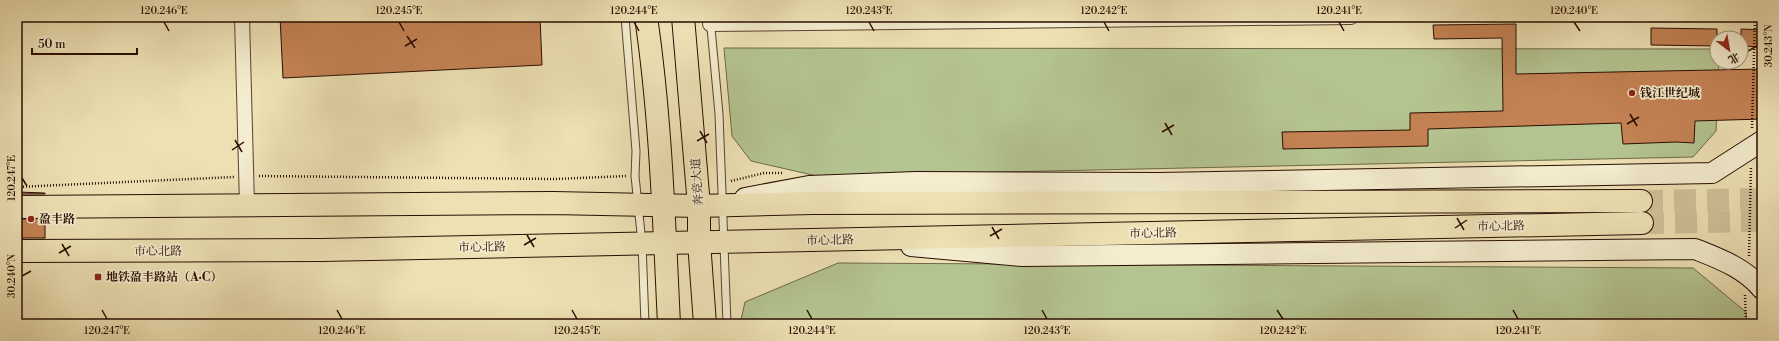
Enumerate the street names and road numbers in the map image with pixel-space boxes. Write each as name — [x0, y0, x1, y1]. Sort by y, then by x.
street label: 奔竞大道 — [688, 157, 707, 206]
street label: 市心北路 — [1477, 219, 1525, 234]
street label: 市心北路 — [1129, 226, 1177, 241]
street label: 市心北路 — [806, 233, 854, 248]
street label: 市心北路 — [458, 240, 506, 255]
street label: 市心北路 — [134, 244, 182, 259]

